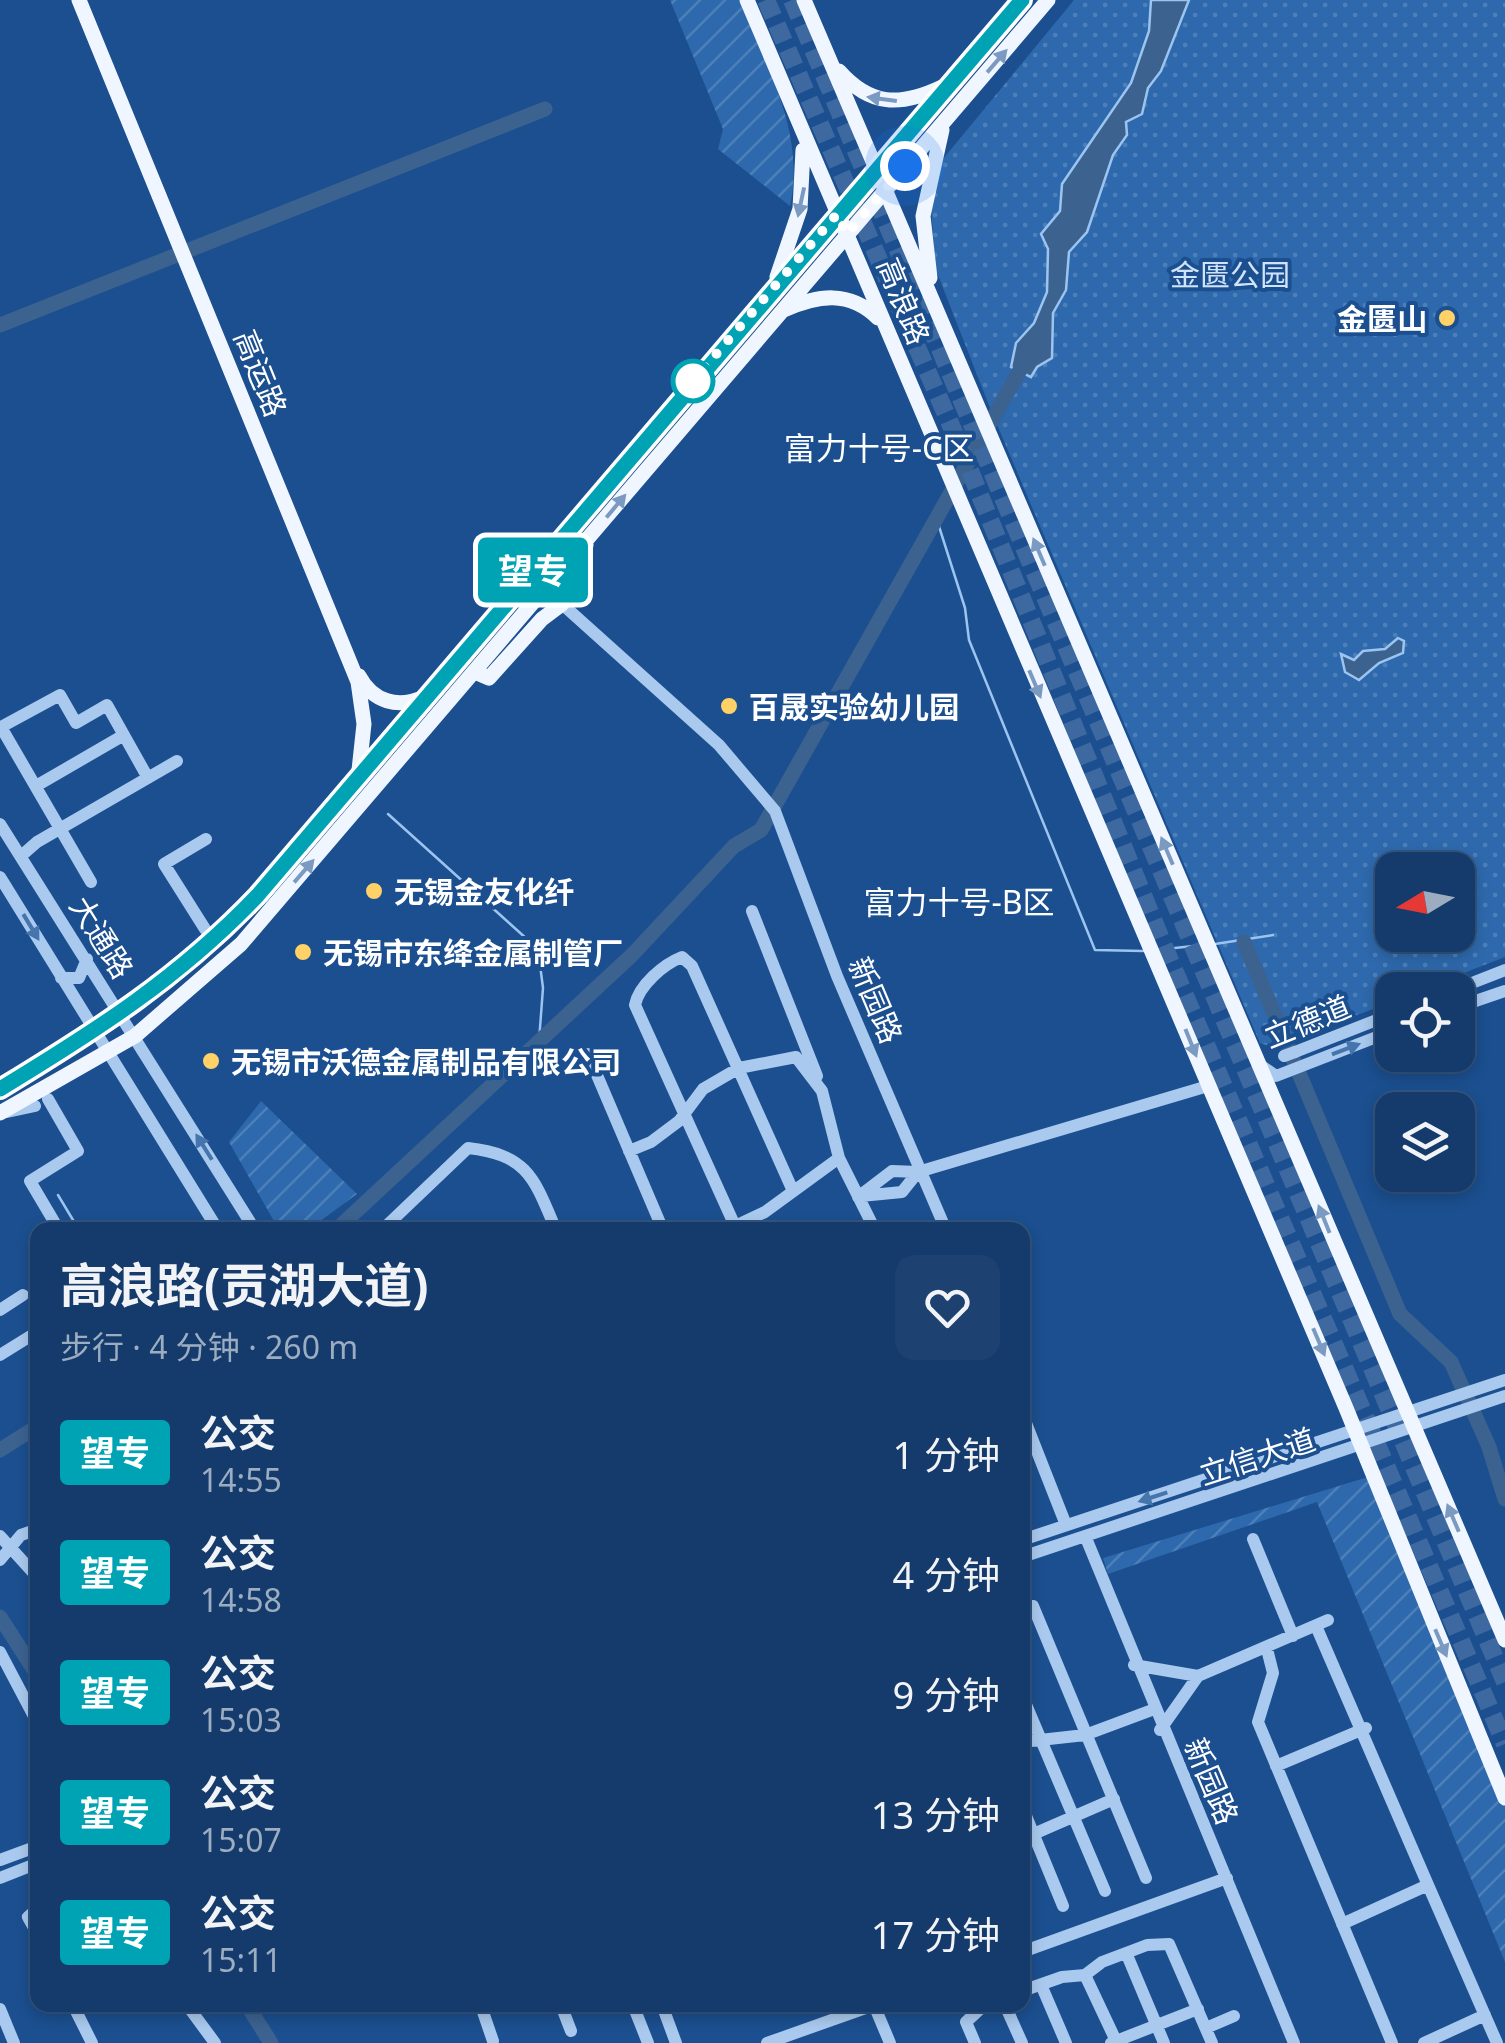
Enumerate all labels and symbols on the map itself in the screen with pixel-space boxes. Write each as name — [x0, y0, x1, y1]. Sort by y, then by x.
one-way arrow — [985, 48, 1007, 73]
one-way arrow — [866, 90, 897, 106]
your location — [880, 141, 930, 191]
one-way arrow — [793, 187, 808, 218]
street label: 高浪路 — [868, 252, 940, 350]
park label: 金匮公园 — [1170, 254, 1290, 295]
place label: 金匮山 — [1337, 298, 1427, 339]
marker: 金匮山 — [1436, 307, 1458, 329]
street label: 高运路 — [225, 324, 297, 422]
unlabelled marker — [672, 360, 714, 402]
district label: 富力十号-C区 — [784, 426, 974, 469]
one-way arrow — [605, 494, 627, 519]
line badge: 望专 — [488, 538, 578, 602]
one-way arrow — [1031, 538, 1047, 567]
one-way arrow — [1027, 670, 1043, 699]
place label: 百晟实验幼儿园 — [749, 686, 959, 727]
marker: 百晟实验幼儿园 — [718, 695, 740, 717]
one-way arrow — [1159, 836, 1175, 866]
north arrow — [1375, 852, 1475, 952]
one-way arrow — [293, 858, 315, 883]
place label: 无锡金友化纤 — [394, 871, 574, 912]
marker: 无锡金友化纤 — [363, 880, 385, 902]
district label: 富力十号-B区 — [863, 880, 1055, 923]
street label: 大通路 — [61, 888, 143, 986]
one-way arrow — [22, 913, 39, 941]
place label: 无锡市东绛金属制管厂 — [323, 932, 623, 973]
marker: 无锡市东绛金属制管厂 — [292, 941, 314, 963]
street label: 新园路 — [840, 951, 912, 1049]
street label: 立德道 — [1258, 985, 1356, 1057]
one-way arrow — [1183, 1029, 1199, 1058]
one-way arrow — [1332, 1040, 1362, 1056]
place label: 无锡市沃德金属制品有限公司 — [231, 1041, 621, 1082]
marker: 无锡市沃德金属制品有限公司 — [200, 1050, 222, 1072]
one-way arrow — [196, 1133, 213, 1161]
one-way arrow — [1316, 1205, 1332, 1234]
one-way arrow — [1311, 1327, 1327, 1357]
street label: 立信大道 — [1194, 1418, 1320, 1494]
one-way arrow — [1137, 1490, 1167, 1505]
one-way arrow — [1445, 1503, 1461, 1533]
one-way arrow — [1433, 1628, 1449, 1658]
street label: 新园路 — [1176, 1732, 1248, 1830]

